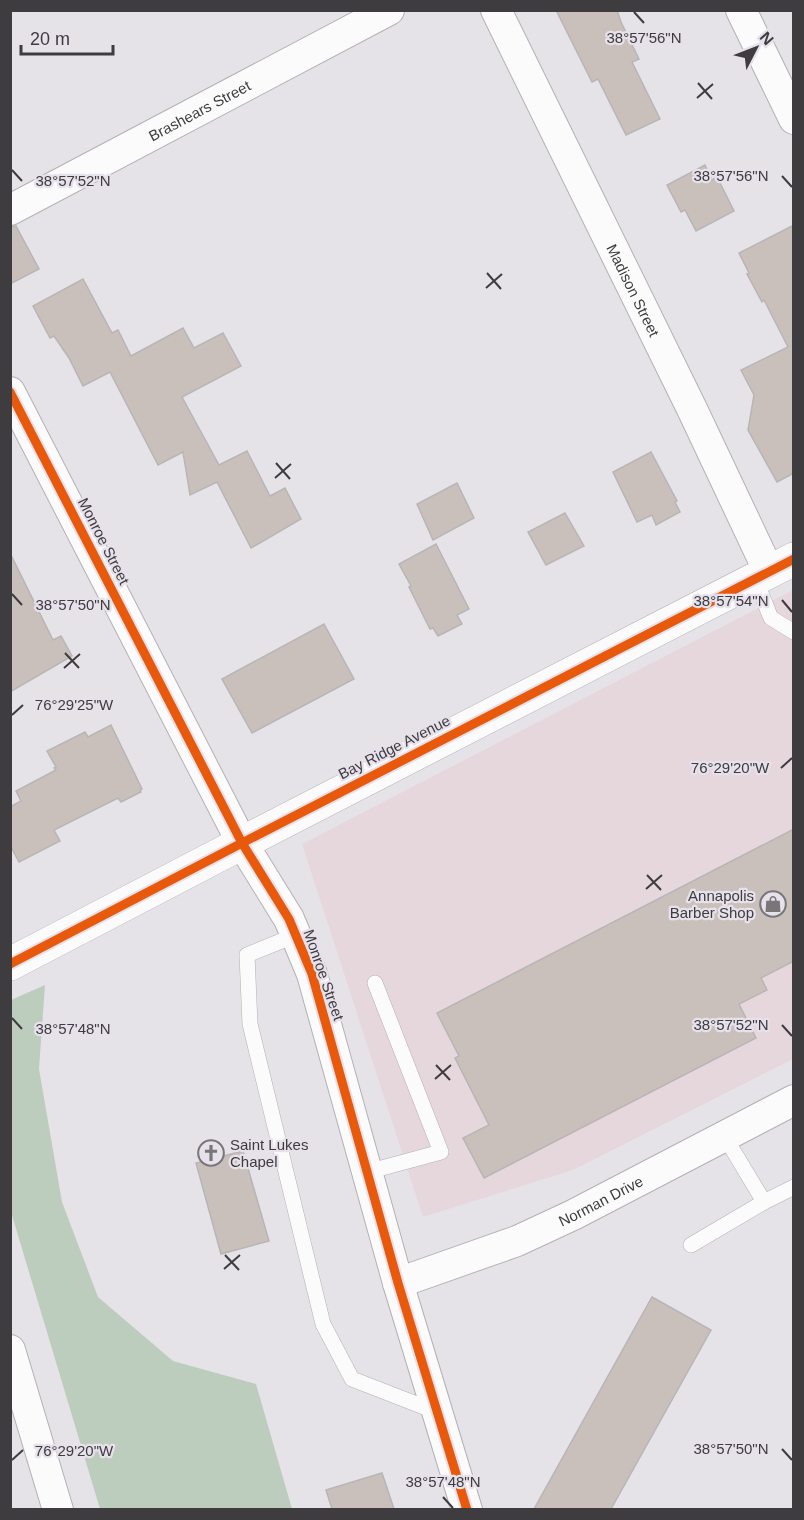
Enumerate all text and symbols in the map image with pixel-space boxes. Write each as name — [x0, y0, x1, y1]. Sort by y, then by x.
scale bar — [21, 18, 112, 56]
north arrow — [726, 18, 786, 78]
text: N — [757, 28, 777, 48]
text: 20 m — [30, 29, 70, 49]
text: 38°57'56"N — [606, 29, 682, 46]
street label: Brashears Street — [146, 76, 254, 144]
text: 38°57'56"N — [693, 167, 769, 184]
text: 38°57'52"N — [35, 172, 111, 189]
street label: Madison Street — [604, 241, 664, 340]
street label: Monroe Street — [75, 495, 134, 588]
text: 38°57'54"N — [693, 592, 769, 609]
text: 38°57'50"N — [35, 596, 111, 613]
text: 76°29'25"W — [35, 696, 114, 713]
street label: Bay Ridge Avenue — [335, 711, 453, 783]
text: 76°29'20"W — [691, 759, 770, 776]
place label: Annapolis Barber Shop — [670, 887, 754, 921]
shop icon: Annapolis Barber Shop — [758, 889, 788, 919]
street label: Monroe Street — [300, 927, 348, 1023]
text: 38°57'52"N — [693, 1016, 769, 1033]
text: 38°57'48"N — [35, 1020, 111, 1037]
place label: Saint Lukes Chapel — [230, 1136, 308, 1170]
church icon: Saint Lukes Chapel — [196, 1138, 226, 1168]
street label: Norman Drive — [556, 1172, 646, 1229]
text: 38°57'50"N — [693, 1440, 769, 1457]
text: 76°29'20"W — [35, 1442, 114, 1459]
text: 38°57'48"N — [405, 1473, 481, 1490]

